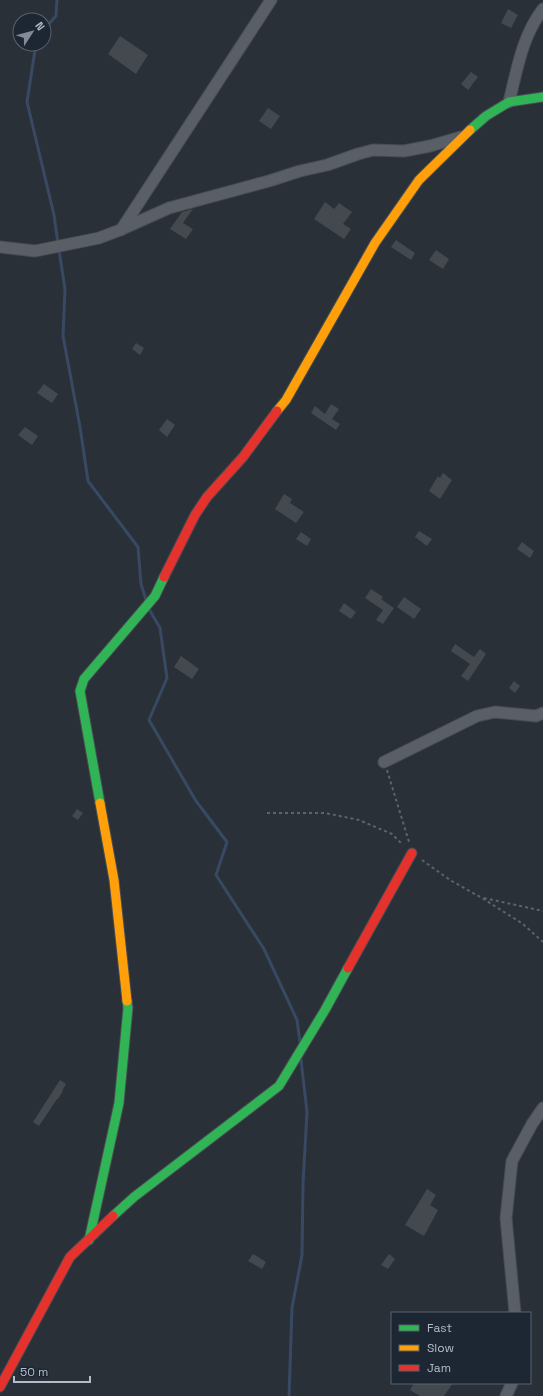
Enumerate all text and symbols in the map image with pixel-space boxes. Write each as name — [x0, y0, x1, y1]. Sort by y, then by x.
north arrow — [12, 12, 52, 52]
text: N — [32, 19, 48, 33]
legend — [391, 1312, 531, 1384]
text: Fast — [427, 1320, 452, 1336]
text: Slow — [427, 1340, 454, 1356]
scale bar — [14, 1358, 90, 1384]
text: Jam — [427, 1360, 451, 1376]
text: 50 m — [20, 1364, 48, 1380]

